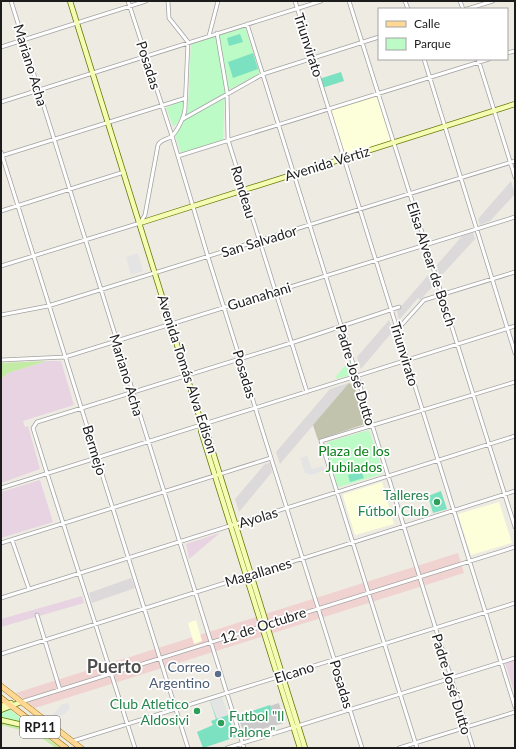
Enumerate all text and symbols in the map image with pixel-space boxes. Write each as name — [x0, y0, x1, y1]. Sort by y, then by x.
legend — [378, 8, 508, 60]
street label: Triunvirato — [291, 11, 327, 79]
text: Calle — [414, 16, 440, 31]
street label: Mariano Acha — [10, 22, 52, 108]
text: Parque — [414, 36, 451, 51]
street label: Posadas — [133, 39, 165, 91]
street label: Avenida Vértiz — [282, 142, 372, 184]
street label: Rondeau — [228, 164, 260, 220]
street label: Elisa Alvear de Bosch — [404, 200, 460, 328]
street label: San Salvador — [219, 221, 299, 261]
street label: Guanahani — [225, 278, 293, 314]
street label: Avenida Tomás Alva Edison — [154, 293, 222, 455]
street label: Triunvirato — [387, 320, 423, 388]
street label: Padre José Dutto — [333, 322, 379, 428]
street label: Mariano Acha — [106, 332, 148, 418]
street label: Posadas — [230, 348, 260, 400]
street label: Bermejo — [79, 423, 111, 477]
park label: Plaza de los Jubilados — [318, 442, 390, 475]
place label: Talleres Fútbol Club — [358, 486, 429, 519]
marker: Talleres Fútbol Club — [432, 497, 442, 507]
street label: Ayolas — [236, 503, 280, 531]
street label: Magallanes — [223, 554, 293, 590]
street label: 12 de Octubre — [218, 603, 308, 647]
street label: Padre José Dutto — [429, 631, 475, 737]
district label: Puerto — [87, 655, 141, 677]
place label: Correo Argentino — [149, 658, 210, 691]
street label: Elcano — [272, 658, 316, 686]
street label: Posadas — [327, 658, 357, 710]
marker: Correo Argentino — [213, 669, 223, 679]
place label: Club Atletico Aldosivi — [110, 695, 189, 728]
marker: Club Atletico Aldosivi — [192, 706, 202, 716]
place label: Futbol "Il Palone" — [229, 707, 284, 740]
road number: RP11 — [20, 716, 60, 738]
marker: Futbol "Il Palone" — [216, 718, 226, 728]

